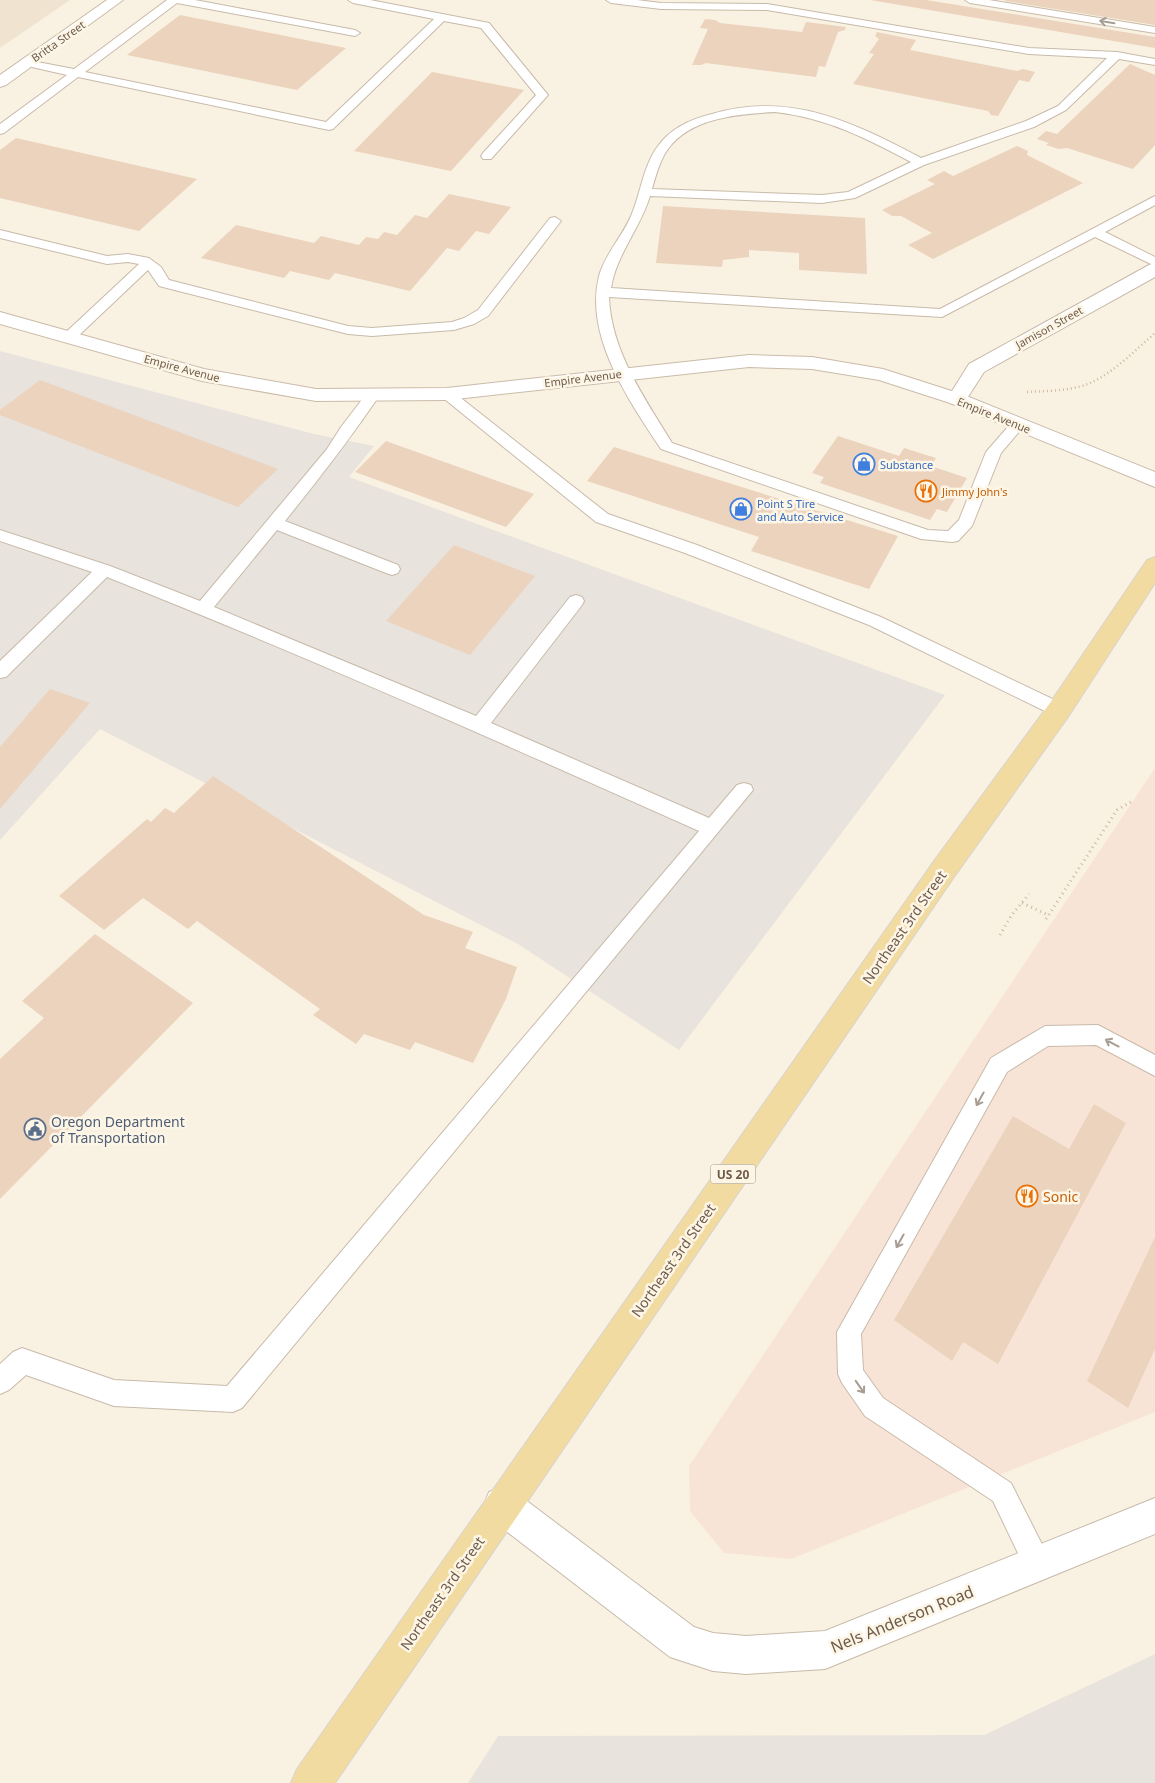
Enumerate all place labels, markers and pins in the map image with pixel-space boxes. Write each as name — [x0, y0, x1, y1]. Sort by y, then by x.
shop icon: Substance — [852, 452, 876, 476]
place label: Substance — [880, 457, 933, 472]
restaurant icon: Jimmy John's — [914, 479, 938, 503]
place label: Jimmy John's — [941, 484, 1007, 499]
place label: Point S Tire and Auto Service — [757, 496, 844, 524]
shop icon: Point S Tire and Auto Service — [729, 497, 753, 521]
place label: Oregon Department of Transportation — [51, 1112, 185, 1147]
public building icon: Oregon Department of Transportation — [23, 1117, 47, 1141]
restaurant icon: Sonic — [1015, 1184, 1039, 1208]
place label: Sonic — [1043, 1187, 1078, 1206]

